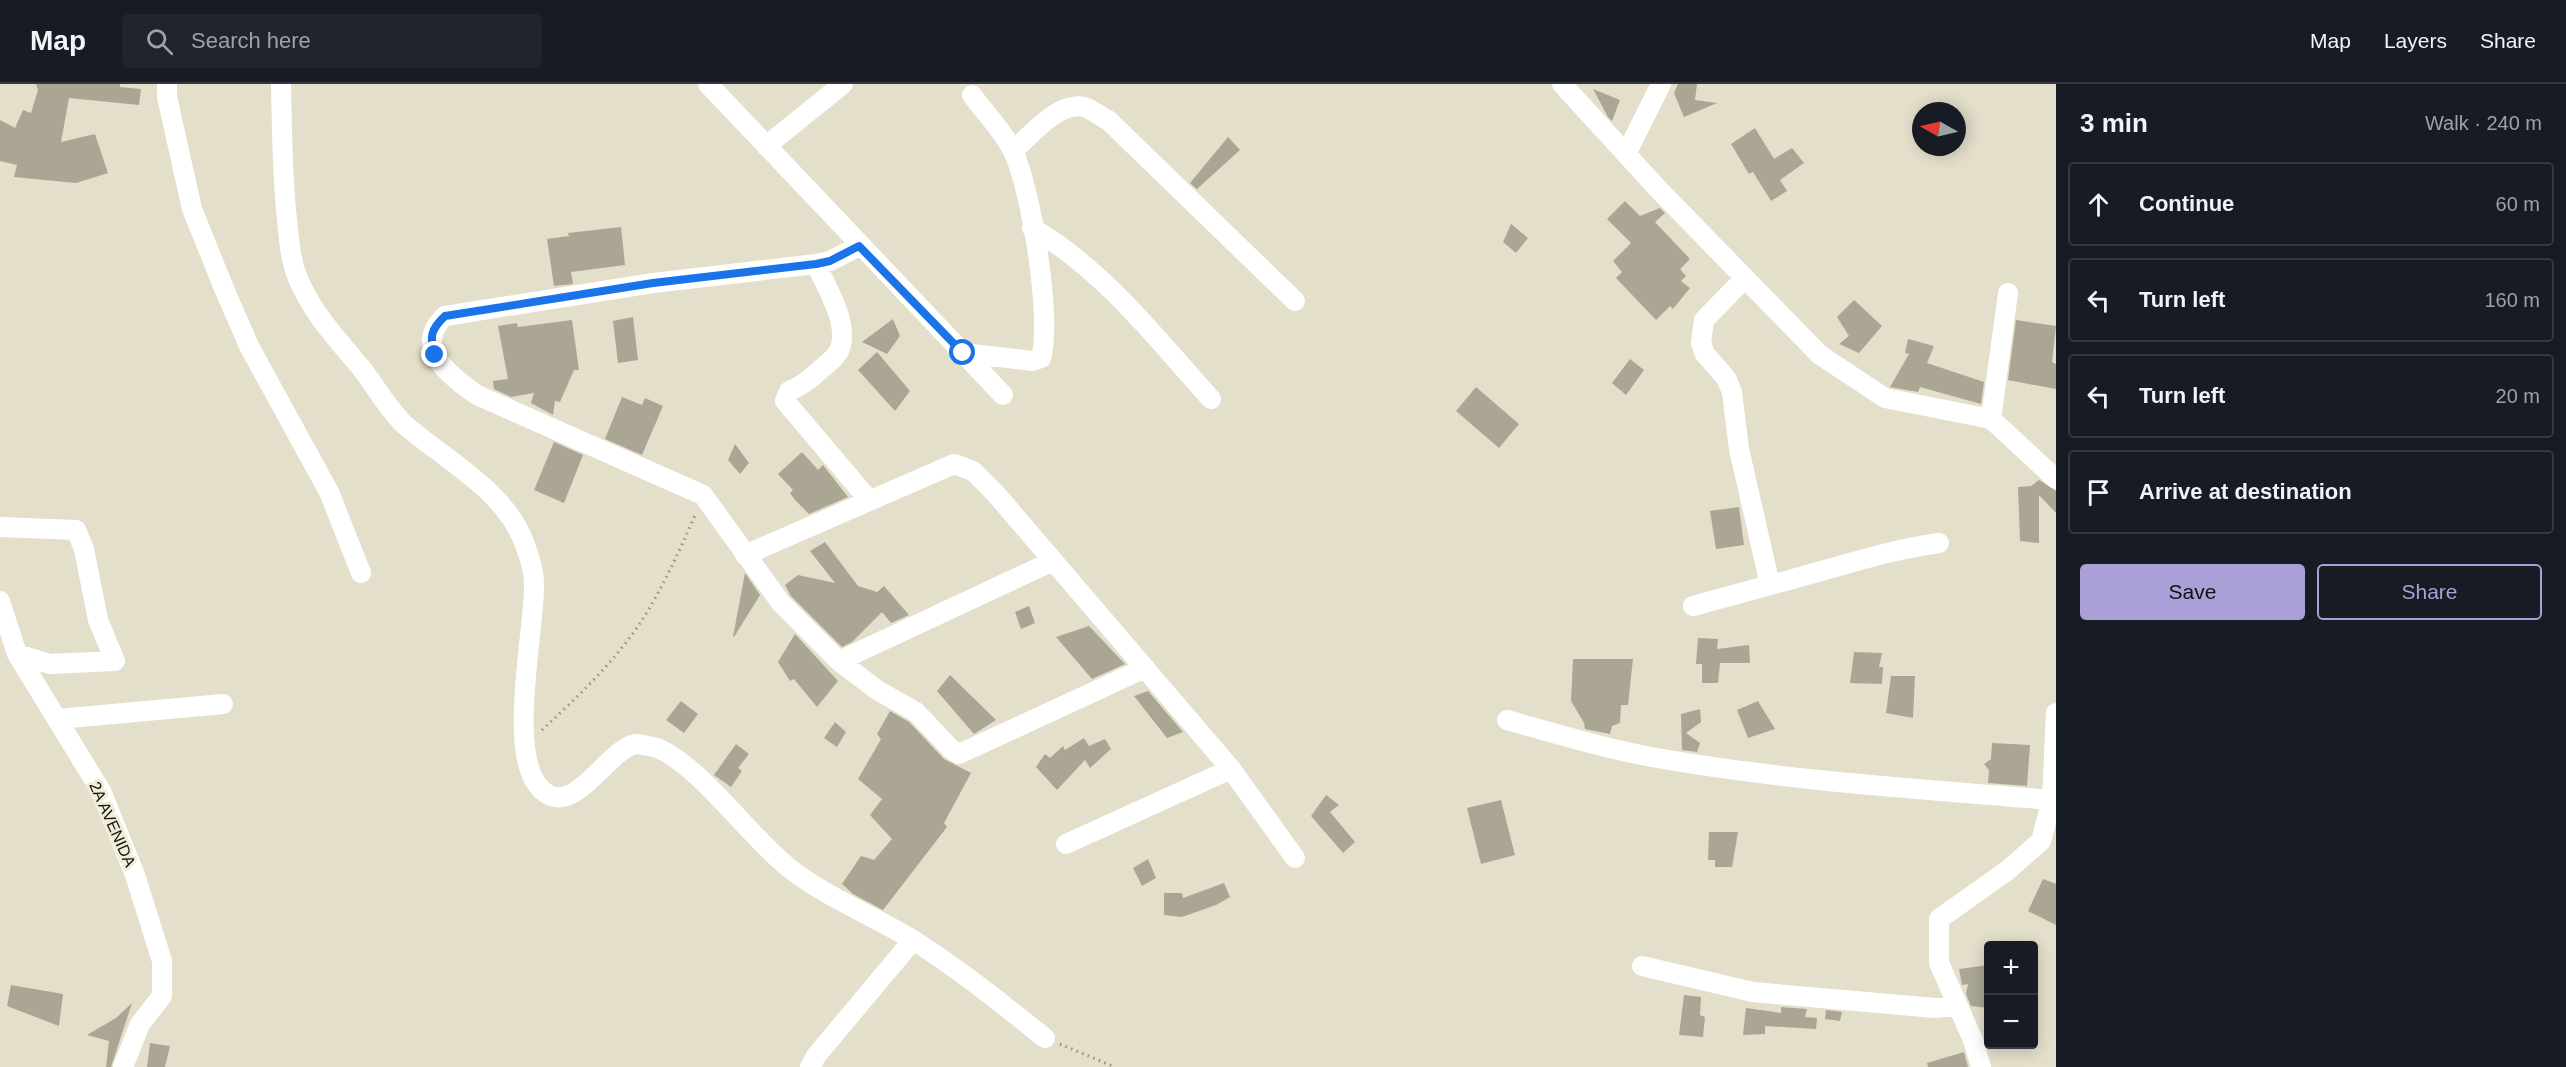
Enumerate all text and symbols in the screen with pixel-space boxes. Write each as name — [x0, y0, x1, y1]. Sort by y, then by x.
search box — [122, 14, 542, 68]
text: Map — [30, 25, 86, 56]
icon: search — [143, 25, 176, 58]
text: Search here — [191, 28, 311, 53]
text: Map — [2310, 29, 2351, 52]
text: Layers — [2384, 29, 2447, 52]
text: Share — [2480, 29, 2536, 52]
north arrow — [1912, 102, 1966, 156]
text: 3 min — [2080, 108, 2148, 138]
text: Walk · 240 m — [2425, 112, 2542, 134]
icon: ahead — [2082, 188, 2115, 221]
text: Continue — [2139, 191, 2234, 216]
text: 60 m — [2496, 193, 2540, 215]
icon: left — [2082, 284, 2115, 317]
text: Turn left — [2139, 287, 2225, 312]
text: 160 m — [2484, 289, 2540, 311]
route start — [949, 339, 975, 365]
route end — [421, 341, 447, 367]
icon: left — [2082, 380, 2115, 413]
text: Turn left — [2139, 383, 2225, 408]
text: 20 m — [2496, 385, 2540, 407]
icon: arrive — [2082, 476, 2115, 509]
text: Arrive at destination — [2139, 479, 2352, 504]
button: Save — [2080, 564, 2305, 620]
button: Share — [2317, 564, 2542, 620]
street label: 2A AVENIDA — [86, 779, 139, 870]
map controls — [1984, 941, 2038, 1049]
button: + — [1984, 941, 2038, 995]
button: − — [1984, 995, 2038, 1049]

